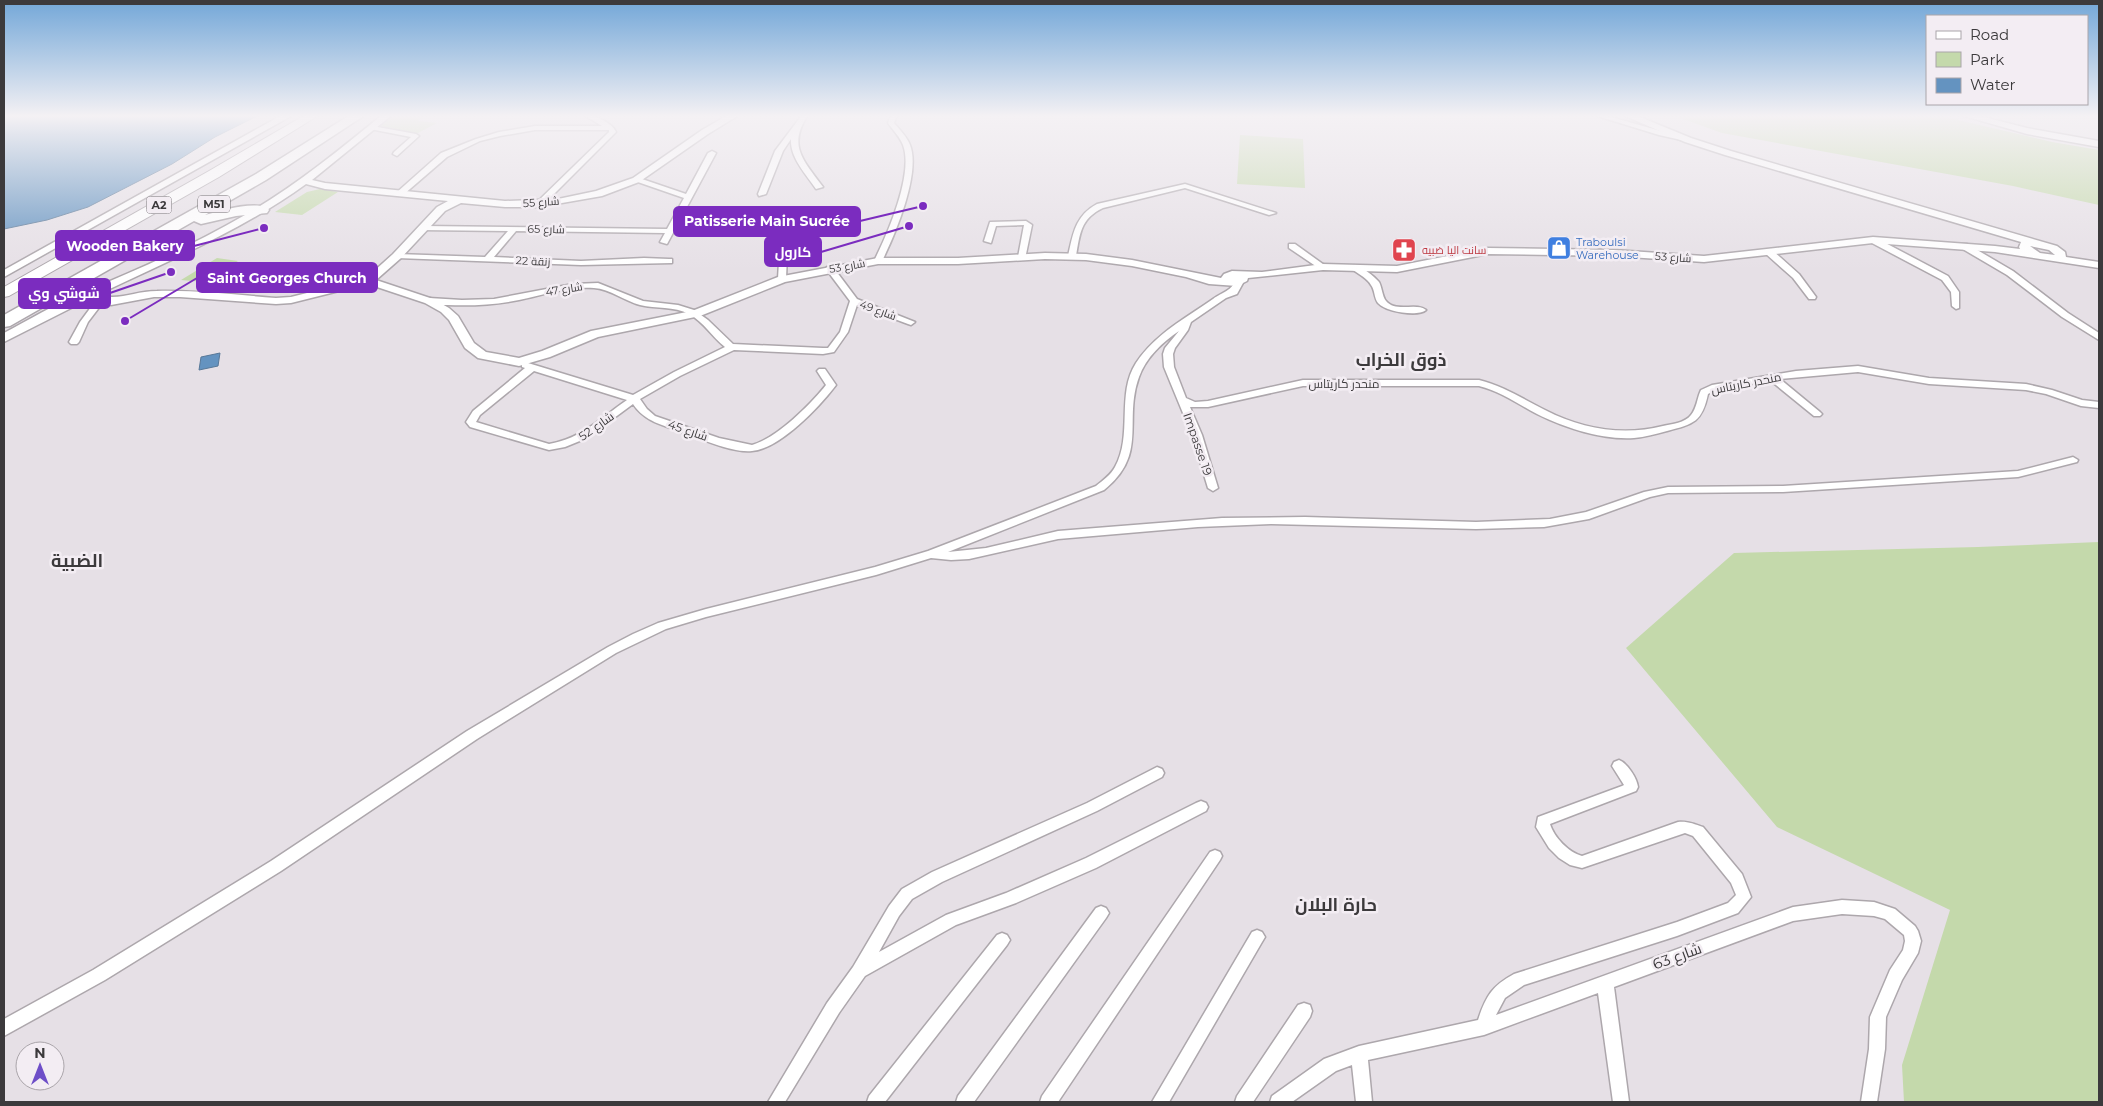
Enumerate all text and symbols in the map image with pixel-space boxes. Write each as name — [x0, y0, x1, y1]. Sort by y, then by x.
legend — [1926, 15, 2088, 105]
text: Road — [1970, 25, 2009, 44]
text: Park — [1970, 50, 2004, 69]
text: Water — [1970, 75, 2016, 94]
street label: شارع 55 — [522, 194, 560, 211]
road number: M51 — [198, 195, 230, 212]
road number: A2 — [146, 196, 172, 214]
callout: Patisserie Main Sucrée — [674, 207, 860, 236]
text: Patisserie Main Sucrée — [684, 212, 850, 230]
street label: شارع 65 — [527, 222, 565, 237]
callout: Wooden Bakery — [56, 231, 194, 260]
shop icon: Traboulsi Warehouse — [1546, 235, 1572, 261]
place label: Traboulsi Warehouse — [1576, 235, 1639, 262]
text: Wooden Bakery — [66, 237, 184, 255]
callout: كارول — [765, 237, 821, 266]
pharmacy icon: سانت اليا ضبيه — [1391, 237, 1417, 263]
text: كارول — [775, 243, 811, 261]
place label: سانت اليا ضبيه — [1422, 243, 1486, 257]
street label: شارع 53 — [1654, 249, 1692, 266]
street label: زنقة 22 — [515, 253, 551, 269]
street label: شارع 53 — [828, 256, 866, 277]
callout: Saint Georges Church — [197, 263, 377, 292]
text: Saint Georges Church — [207, 269, 367, 287]
callout: شوشي وي — [19, 279, 110, 308]
street label: شارع 47 — [544, 279, 584, 300]
text: شوشي وي — [28, 284, 100, 304]
street label: شارع 49 — [857, 297, 898, 324]
district label: ذوق الخراب — [1356, 349, 1446, 371]
street label: منحدر كاريتاس — [1710, 369, 1782, 397]
street label: منحدر كاريتاس — [1308, 376, 1380, 391]
street label: شارع 52 — [575, 408, 617, 444]
street label: Impasse 19 — [1180, 411, 1216, 477]
street label: شارع 45 — [666, 416, 710, 445]
district label: الضبية — [51, 550, 103, 572]
district label: حارة البلان — [1295, 894, 1377, 916]
street label: شارع 63 — [1650, 938, 1705, 975]
north arrow — [15, 1041, 65, 1091]
text: N — [34, 1044, 46, 1062]

